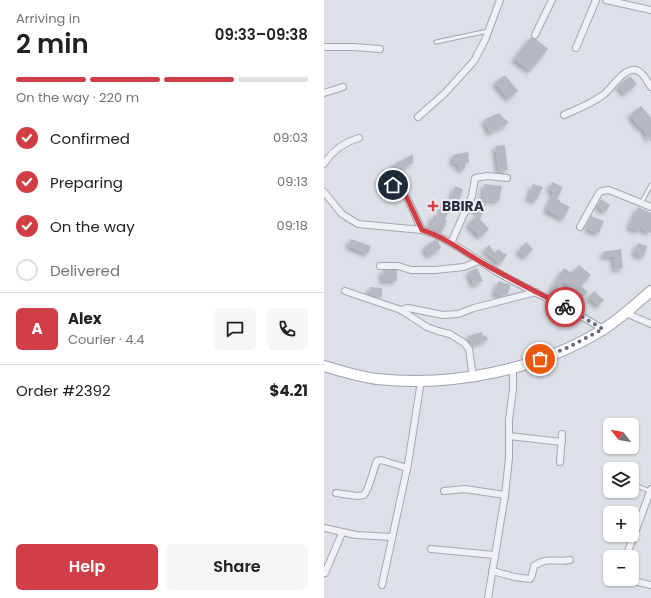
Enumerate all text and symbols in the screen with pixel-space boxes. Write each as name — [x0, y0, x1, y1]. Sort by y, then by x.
text: Arriving in — [16, 9, 80, 28]
text: 09:33–09:38 — [215, 24, 308, 45]
text: 2 min — [16, 26, 89, 62]
text: On the way · 220 m — [16, 88, 139, 107]
icon: check — [16, 127, 38, 149]
text: Confirmed — [50, 128, 130, 149]
text: 09:03 — [273, 128, 308, 147]
pin — [376, 168, 410, 202]
icon: check — [16, 171, 38, 193]
text: Preparing — [50, 172, 123, 193]
text: 09:13 — [277, 172, 308, 191]
icon: home — [382, 174, 404, 196]
place label: BBIRA — [442, 196, 485, 216]
marker: BBIRA — [427, 200, 439, 212]
icon: check — [16, 215, 38, 237]
text: On the way — [50, 216, 135, 237]
text: 09:18 — [277, 216, 308, 235]
text: Delivered — [50, 260, 120, 281]
courier — [545, 287, 585, 327]
icon: bike — [554, 296, 576, 318]
text: Alex — [68, 308, 102, 329]
button: chat — [214, 308, 256, 350]
button: phone — [266, 308, 308, 350]
text: A — [31, 318, 43, 339]
text: Courier · 4.4 — [68, 330, 144, 349]
pin — [523, 342, 557, 376]
icon: bag — [529, 348, 551, 370]
text: Order #2392 — [16, 380, 111, 401]
text: $4.21 — [270, 380, 308, 401]
north arrow — [603, 418, 639, 454]
map controls — [603, 418, 639, 586]
button: layers — [603, 462, 639, 498]
button: + — [603, 506, 639, 542]
button: Help — [16, 544, 158, 590]
button: Share — [166, 544, 308, 590]
button: − — [603, 550, 639, 586]

